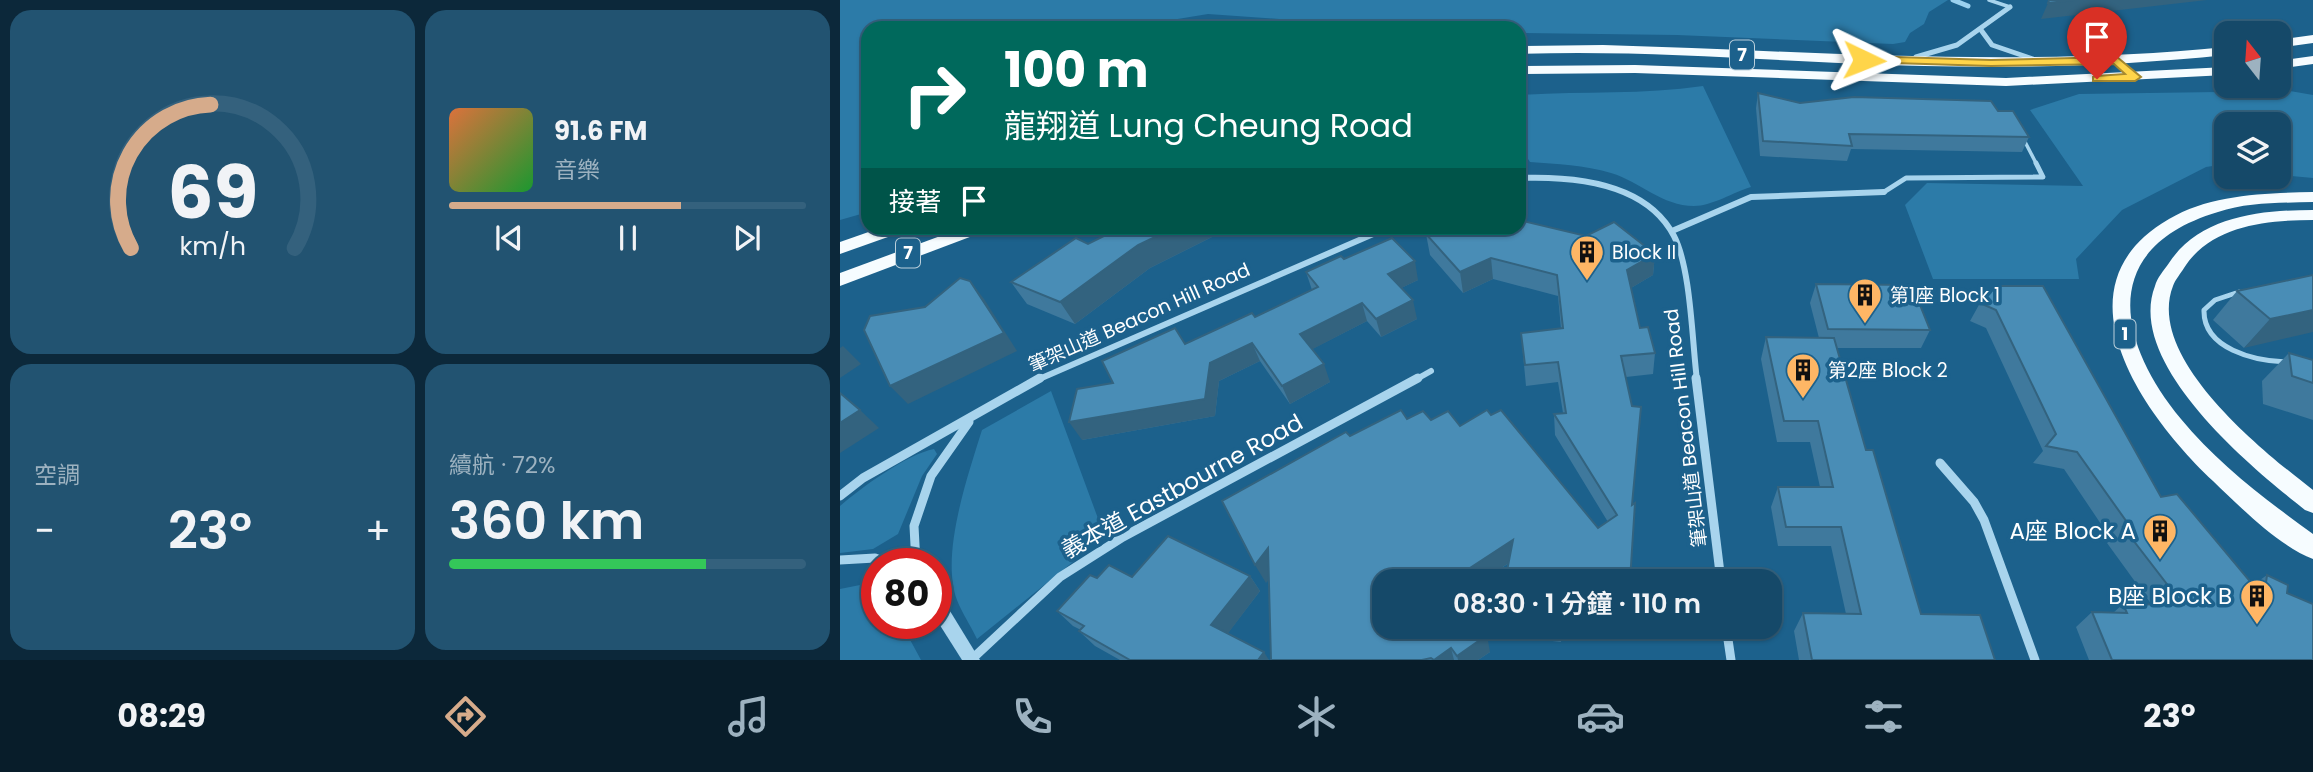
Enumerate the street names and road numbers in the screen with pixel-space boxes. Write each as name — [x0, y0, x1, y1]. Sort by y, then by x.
road number: 7 — [1730, 40, 1754, 70]
road number: 7 — [896, 239, 920, 268]
street label: 筆架山道 Beacon Hill Road — [1024, 256, 1254, 379]
street label: 筆架山道 Beacon Hill Road — [1657, 307, 1714, 549]
road number: 1 — [2114, 320, 2136, 348]
street label: 義本道 Eastbourne Road — [1056, 406, 1308, 566]

